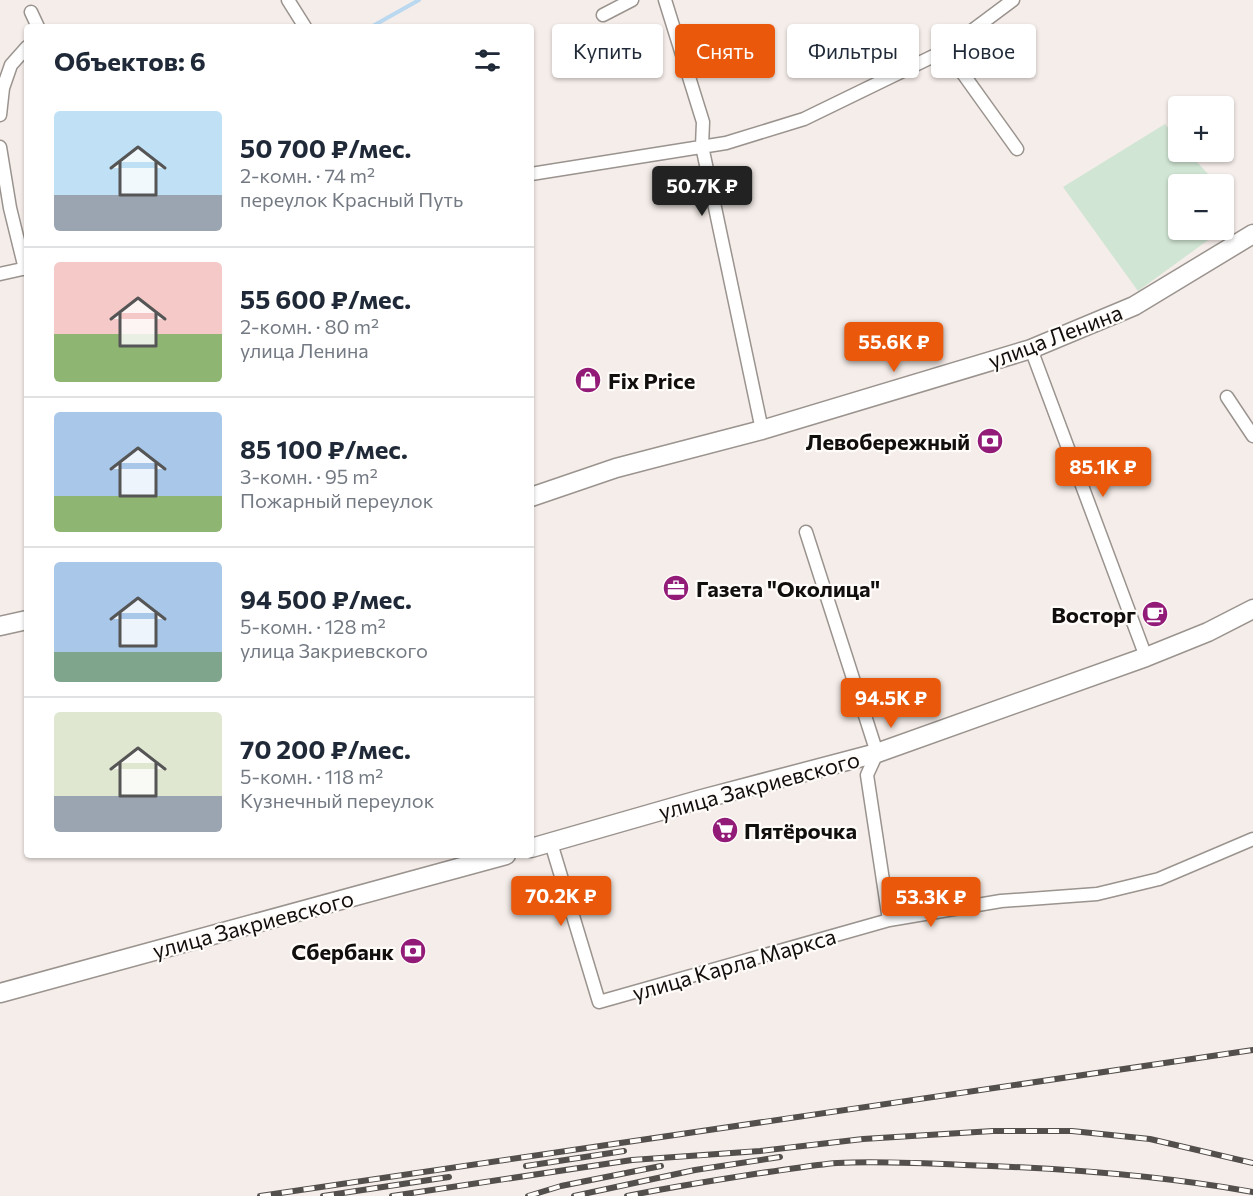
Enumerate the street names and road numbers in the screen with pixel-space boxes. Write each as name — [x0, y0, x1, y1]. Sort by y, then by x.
street label: улица Ленина — [984, 298, 1126, 374]
street label: улица Закриевского — [656, 745, 862, 825]
street label: улица Закриевского — [150, 884, 356, 964]
street label: улица Карла Маркса — [629, 922, 839, 1006]

